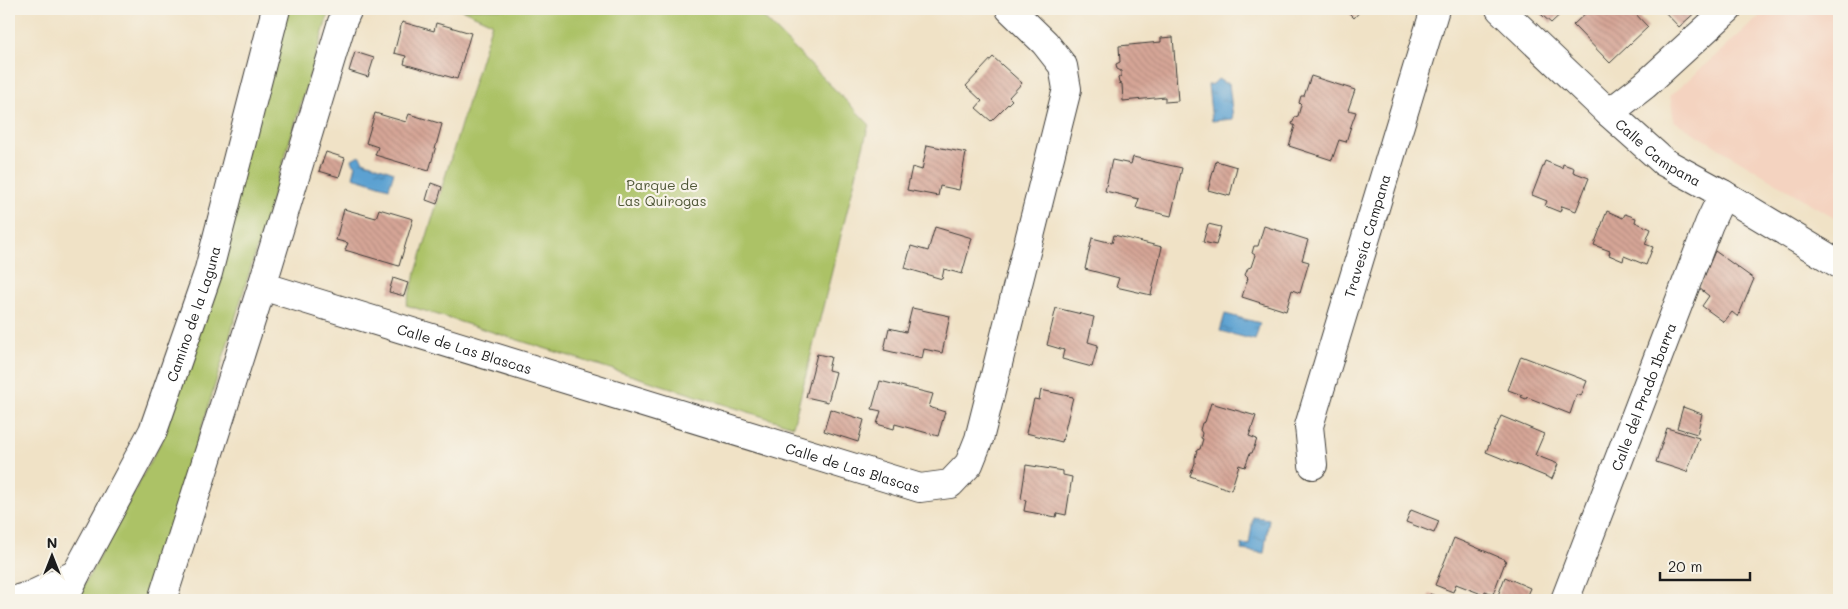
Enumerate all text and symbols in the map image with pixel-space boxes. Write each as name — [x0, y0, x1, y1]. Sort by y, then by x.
street label: Calle Campana — [1612, 114, 1705, 190]
street label: Travesía Campana — [1339, 172, 1394, 300]
park label: Parque de Las Quirogas — [617, 175, 707, 210]
street label: Camino de la Laguna — [161, 244, 224, 384]
street label: Calle de Las Blascas — [395, 319, 534, 378]
street label: Calle del Prado Ibarra — [1606, 320, 1680, 473]
street label: Calle de Las Blascas — [783, 438, 922, 497]
north arrow — [28, 532, 78, 582]
text: N — [47, 533, 57, 552]
scale bar — [1660, 549, 1750, 581]
text: 20 m — [1668, 556, 1702, 576]

